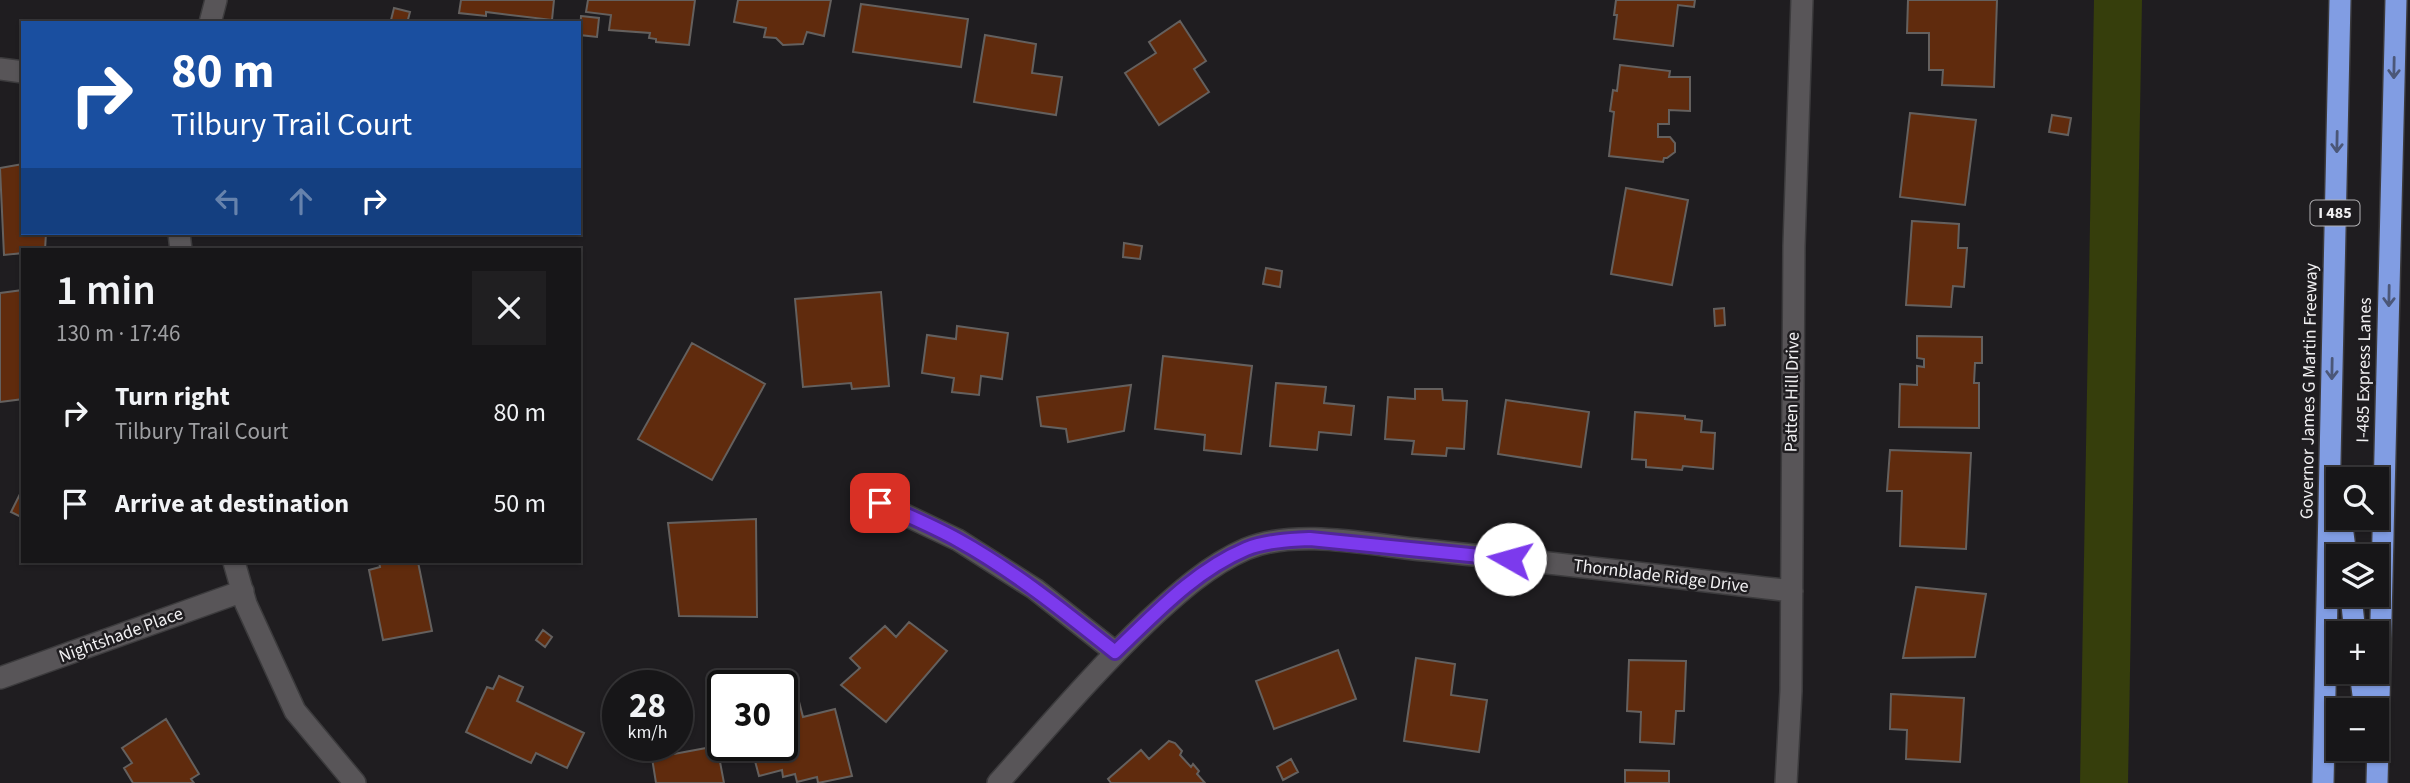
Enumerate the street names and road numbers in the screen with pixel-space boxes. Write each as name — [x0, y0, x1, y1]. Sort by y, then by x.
road number: I 485 — [2310, 200, 2360, 226]
street label: Governor James G Martin Freeway — [2294, 262, 2324, 519]
street label: I-485 Express Lanes — [2350, 297, 2378, 443]
street label: Patten Hill Drive — [1778, 332, 1806, 452]
street label: Thornblade Ridge Drive — [1572, 553, 1750, 599]
street label: Nightshade Place — [55, 601, 187, 669]

